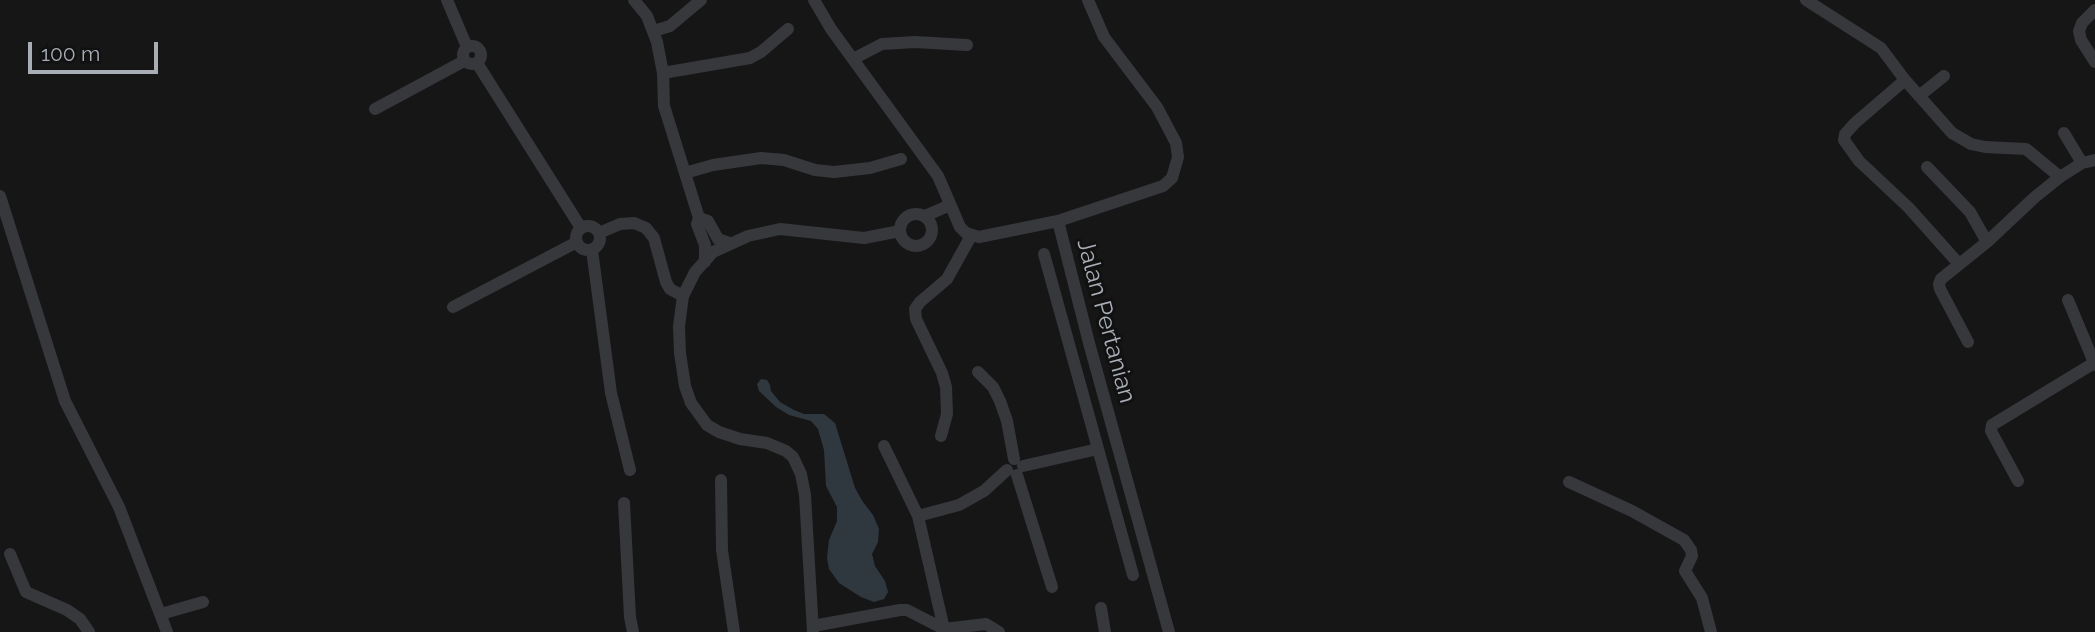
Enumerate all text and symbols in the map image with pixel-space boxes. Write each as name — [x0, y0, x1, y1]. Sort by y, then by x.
scale bar — [32, 28, 161, 72]
text: 100 m — [41, 41, 100, 66]
street label: Jalan Pertanian — [1070, 236, 1142, 406]

